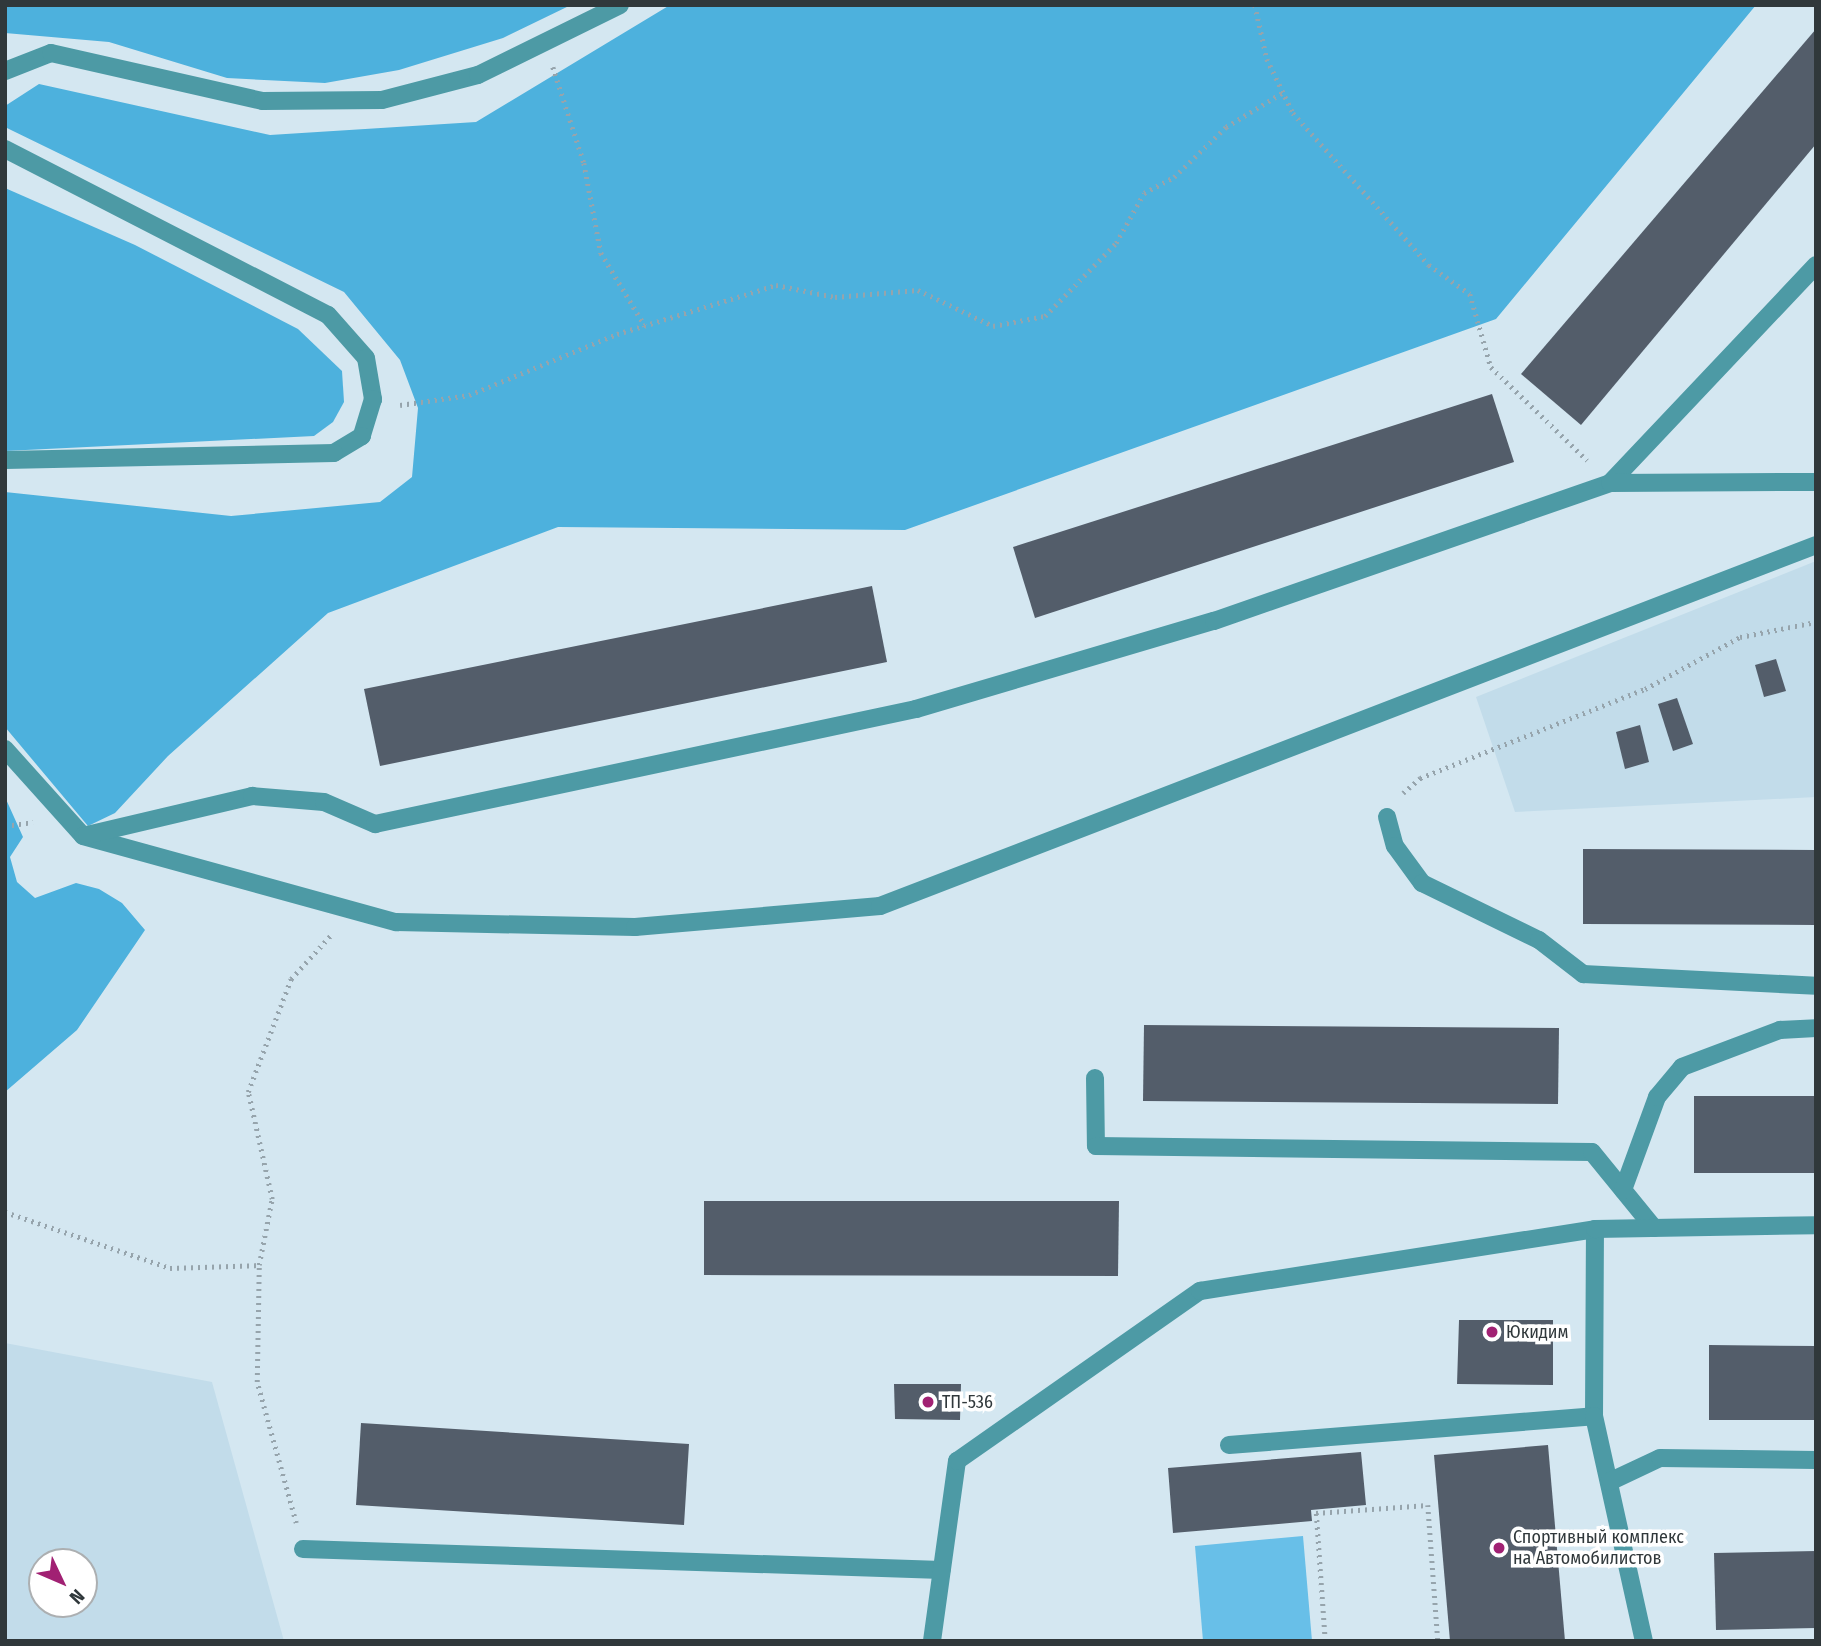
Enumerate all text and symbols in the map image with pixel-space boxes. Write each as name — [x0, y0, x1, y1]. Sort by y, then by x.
place label: Юкидим — [1506, 1321, 1568, 1343]
marker: Юкидим — [1484, 1324, 1500, 1340]
place label: ТП-536 — [942, 1391, 993, 1413]
marker: ТП-536 — [920, 1394, 936, 1410]
place label: Спортивный комплекс на Автомобилистов — [1513, 1527, 1684, 1570]
marker: Спортивный комплекс на Автомобилистов — [1491, 1540, 1507, 1556]
north arrow — [28, 1548, 98, 1618]
text: N — [65, 1584, 89, 1609]

